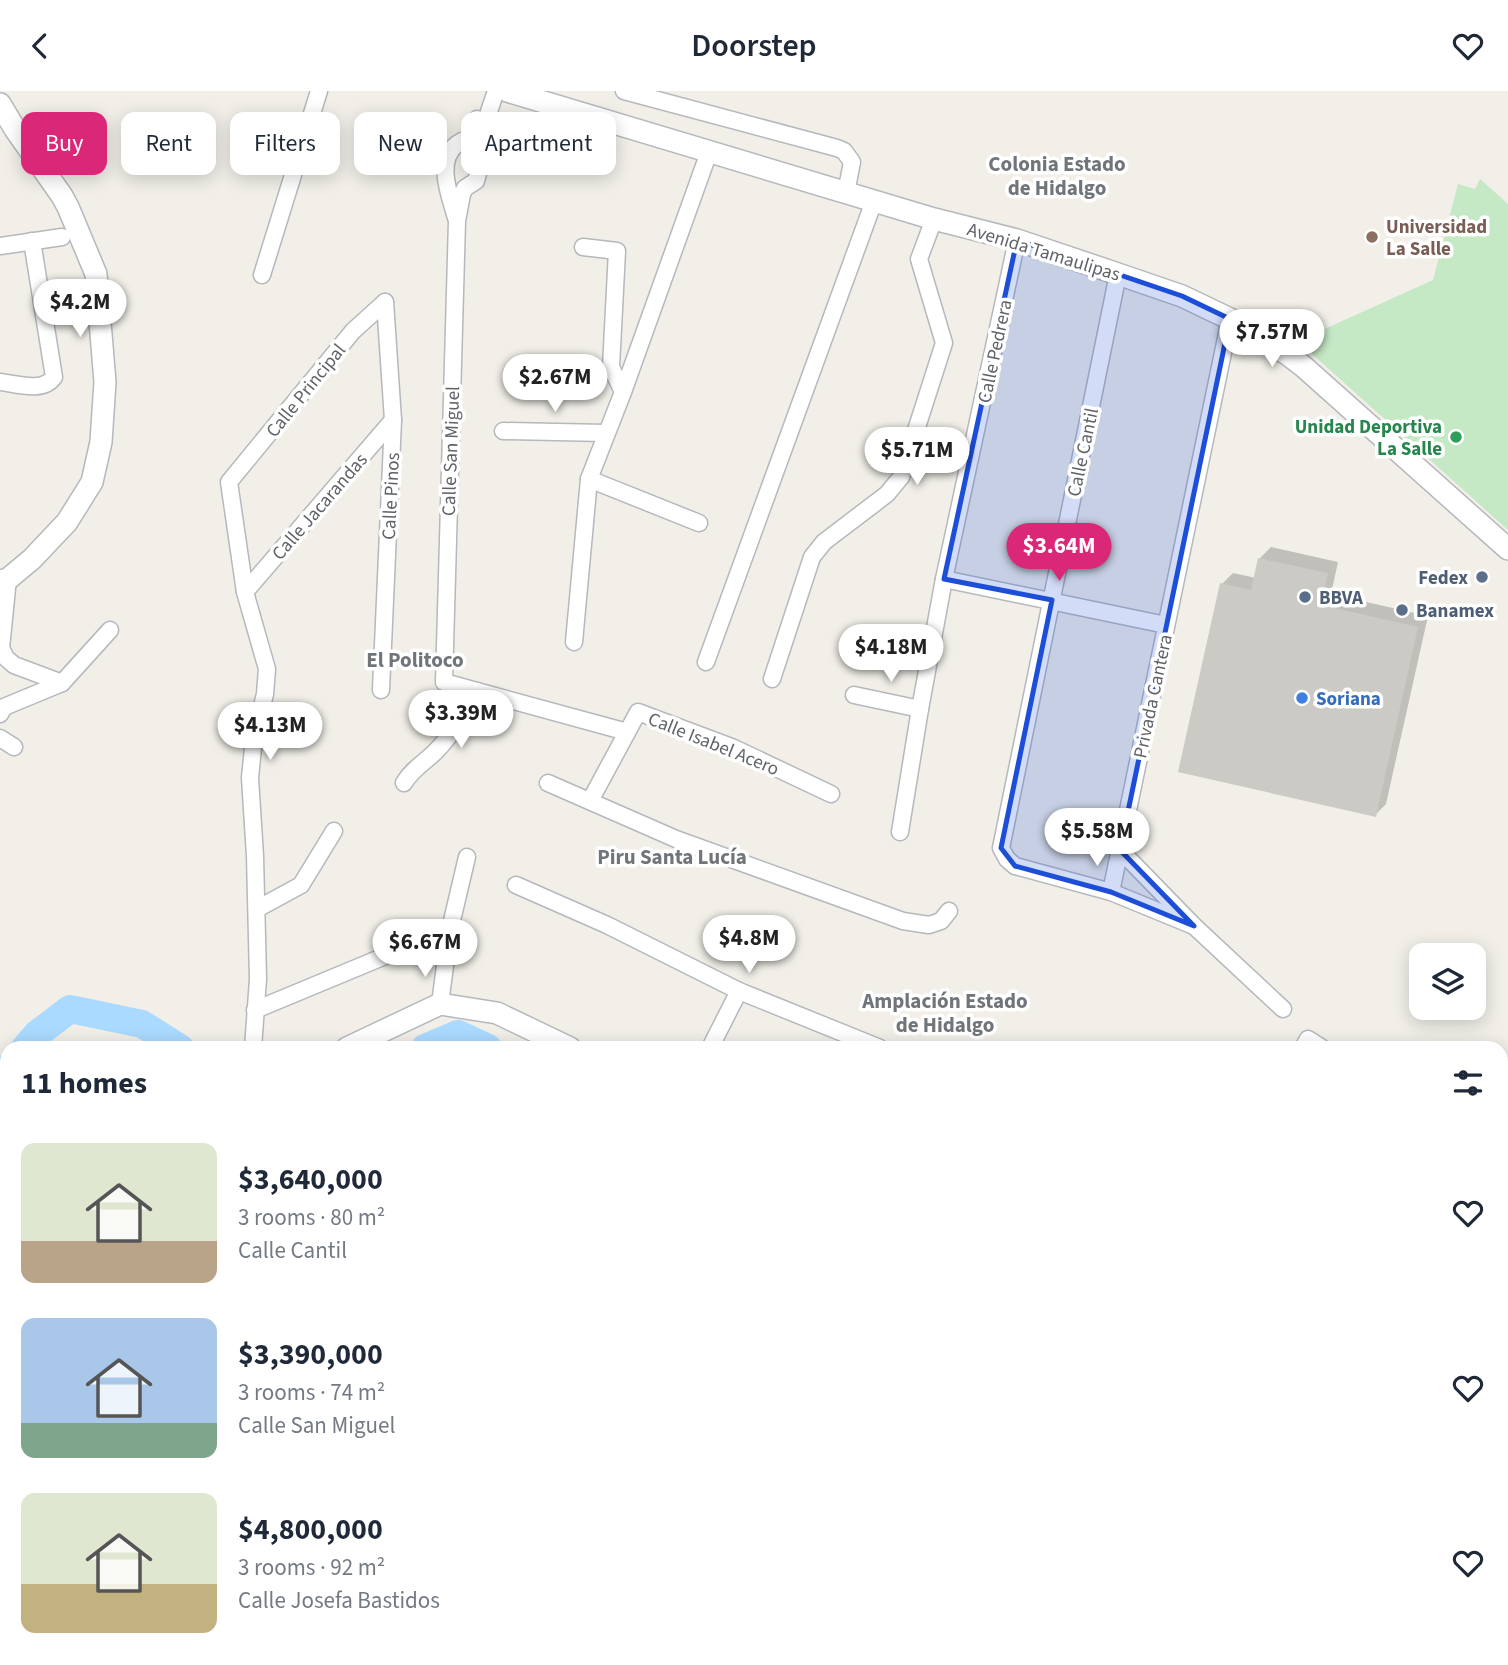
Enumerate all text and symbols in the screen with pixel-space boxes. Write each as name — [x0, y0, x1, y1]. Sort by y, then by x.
text: Doorstep — [691, 23, 817, 69]
icon: back — [21, 27, 59, 65]
icon: heart — [1449, 27, 1487, 65]
chip: Buy — [21, 112, 107, 175]
chip: Rent — [121, 112, 216, 175]
chip: Filters — [230, 112, 340, 175]
chip: New — [354, 112, 447, 175]
chip: Apartment — [461, 112, 616, 175]
district label: Colonia Estado de Hidalgo — [988, 149, 1126, 203]
place label: Universidad La Salle — [1386, 214, 1487, 263]
street label: Avenida Tamaulipas — [964, 216, 1123, 289]
marker: Universidad La Salle — [1364, 229, 1380, 245]
pin: $4.2M — [31, 279, 129, 339]
text: $4.2M — [50, 285, 110, 318]
street label: Calle Pedrera — [971, 297, 1020, 406]
pin: $7.57M — [1215, 309, 1329, 369]
text: $7.57M — [1235, 315, 1309, 348]
street label: Calle Principal — [260, 338, 353, 444]
pin: $2.67M — [498, 355, 612, 414]
text: $2.67M — [518, 360, 592, 393]
street label: Calle San Miguel — [436, 386, 467, 516]
street label: Calle Cantil — [1061, 405, 1106, 499]
place label: Unidad Deportiva La Salle — [1295, 414, 1442, 463]
pin: $5.71M — [860, 427, 974, 487]
marker: Unidad Deportiva La Salle — [1448, 429, 1464, 445]
text: $5.71M — [880, 433, 954, 466]
street label: Calle Jacarandas — [266, 447, 374, 567]
street label: Calle Pinos — [376, 452, 407, 540]
pin: $3.64M — [1002, 524, 1116, 583]
text: $3.64M — [1022, 529, 1096, 562]
place label: Fedex — [1418, 565, 1468, 592]
marker: Fedex — [1474, 569, 1490, 585]
place label: BBVA — [1319, 585, 1363, 612]
marker: BBVA — [1297, 589, 1313, 605]
place label: Banamex — [1416, 598, 1494, 625]
marker: Banamex — [1394, 602, 1410, 618]
pin: $4.18M — [834, 625, 948, 684]
text: $4.18M — [854, 630, 928, 663]
street label: Privada Cantera — [1127, 632, 1180, 761]
district label: El Politoco — [366, 645, 464, 675]
place label: Soriana — [1316, 686, 1381, 713]
marker: Soriana — [1294, 690, 1310, 706]
pin: $3.39M — [404, 691, 518, 750]
text: $3.39M — [424, 696, 498, 729]
pin: $4.13M — [213, 703, 327, 762]
street label: Calle Isabel Acero — [644, 706, 783, 783]
text: $4.13M — [233, 708, 307, 741]
pin: $5.58M — [1040, 809, 1154, 868]
text: $5.58M — [1060, 814, 1134, 847]
district label: Piru Santa Lucía — [597, 842, 747, 872]
pin: $4.8M — [700, 915, 798, 975]
pin: $6.67M — [368, 919, 482, 979]
text: $4.8M — [719, 921, 779, 954]
text: $6.67M — [388, 925, 462, 958]
map controls — [1409, 943, 1486, 1020]
button: layers — [1409, 943, 1486, 1020]
district label: Amplación Estado de Hidalgo — [861, 986, 1028, 1040]
text: 11 homes — [21, 1062, 147, 1105]
icon: filters — [1449, 1064, 1487, 1102]
text: $3,640,000 — [238, 1158, 383, 1201]
icon: home — [77, 1171, 161, 1255]
icon: heart — [1449, 1194, 1487, 1232]
text: 3 rooms · 80 m² — [238, 1201, 385, 1234]
text: Calle Cantil — [238, 1234, 347, 1267]
text: $3,390,000 — [238, 1333, 383, 1376]
icon: home — [77, 1346, 161, 1430]
icon: heart — [1449, 1369, 1487, 1407]
text: 3 rooms · 74 m² — [238, 1376, 385, 1409]
text: Calle San Miguel — [238, 1409, 395, 1442]
text: $4,800,000 — [238, 1508, 383, 1551]
icon: home — [77, 1521, 161, 1605]
icon: heart — [1449, 1544, 1487, 1582]
text: 3 rooms · 92 m² — [238, 1551, 385, 1584]
text: Calle Josefa Bastidos — [238, 1584, 440, 1617]

